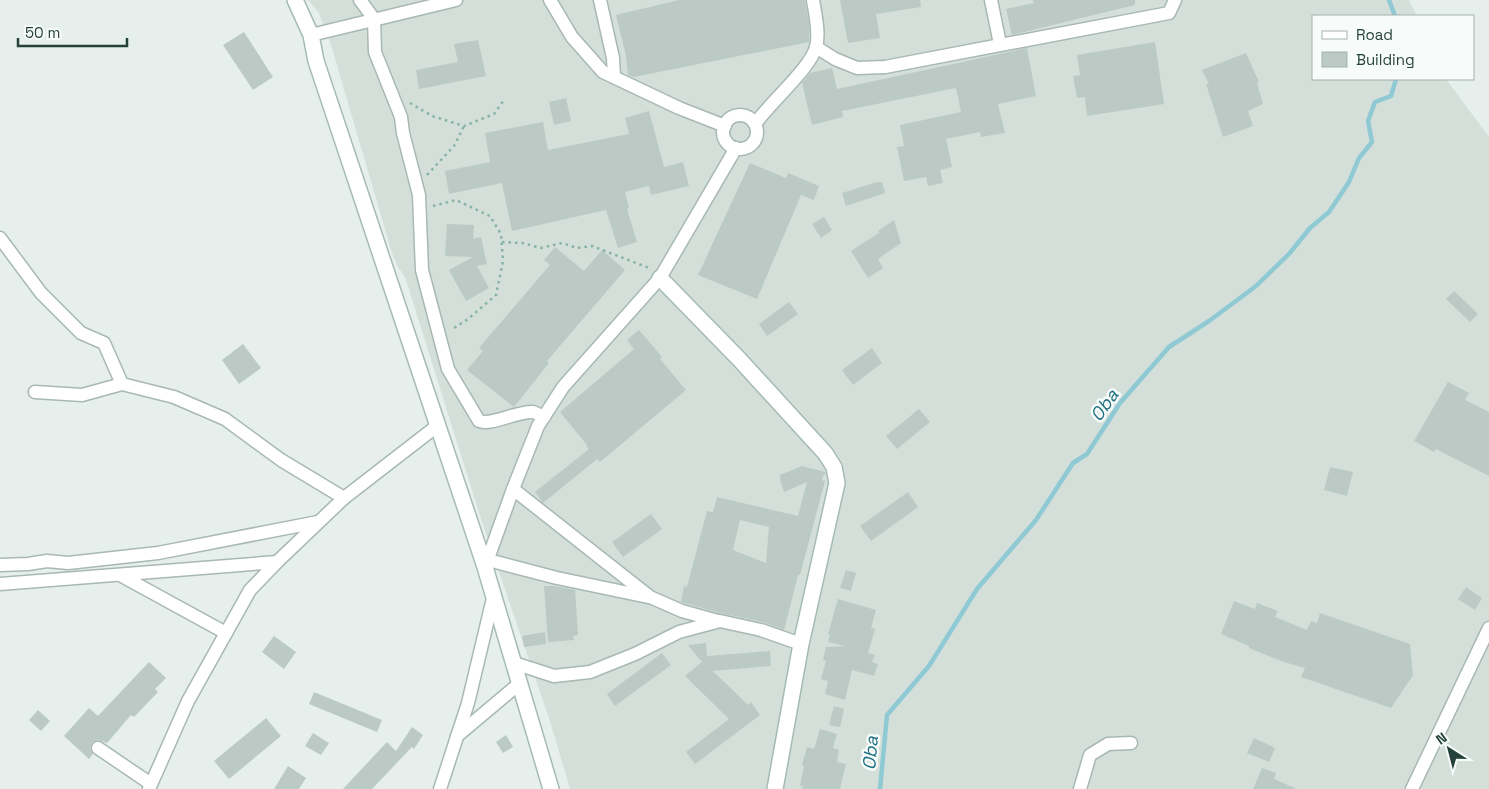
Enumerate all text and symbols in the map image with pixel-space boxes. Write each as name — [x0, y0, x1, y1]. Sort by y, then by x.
scale bar — [18, 15, 126, 47]
legend — [1312, 15, 1474, 80]
text: 50 m — [25, 23, 60, 42]
text: Road — [1356, 25, 1393, 44]
text: Building — [1356, 50, 1415, 69]
water label: Oba — [1085, 384, 1124, 426]
north arrow — [1424, 724, 1474, 774]
text: N — [1432, 728, 1450, 749]
water label: Oba — [857, 734, 883, 771]

